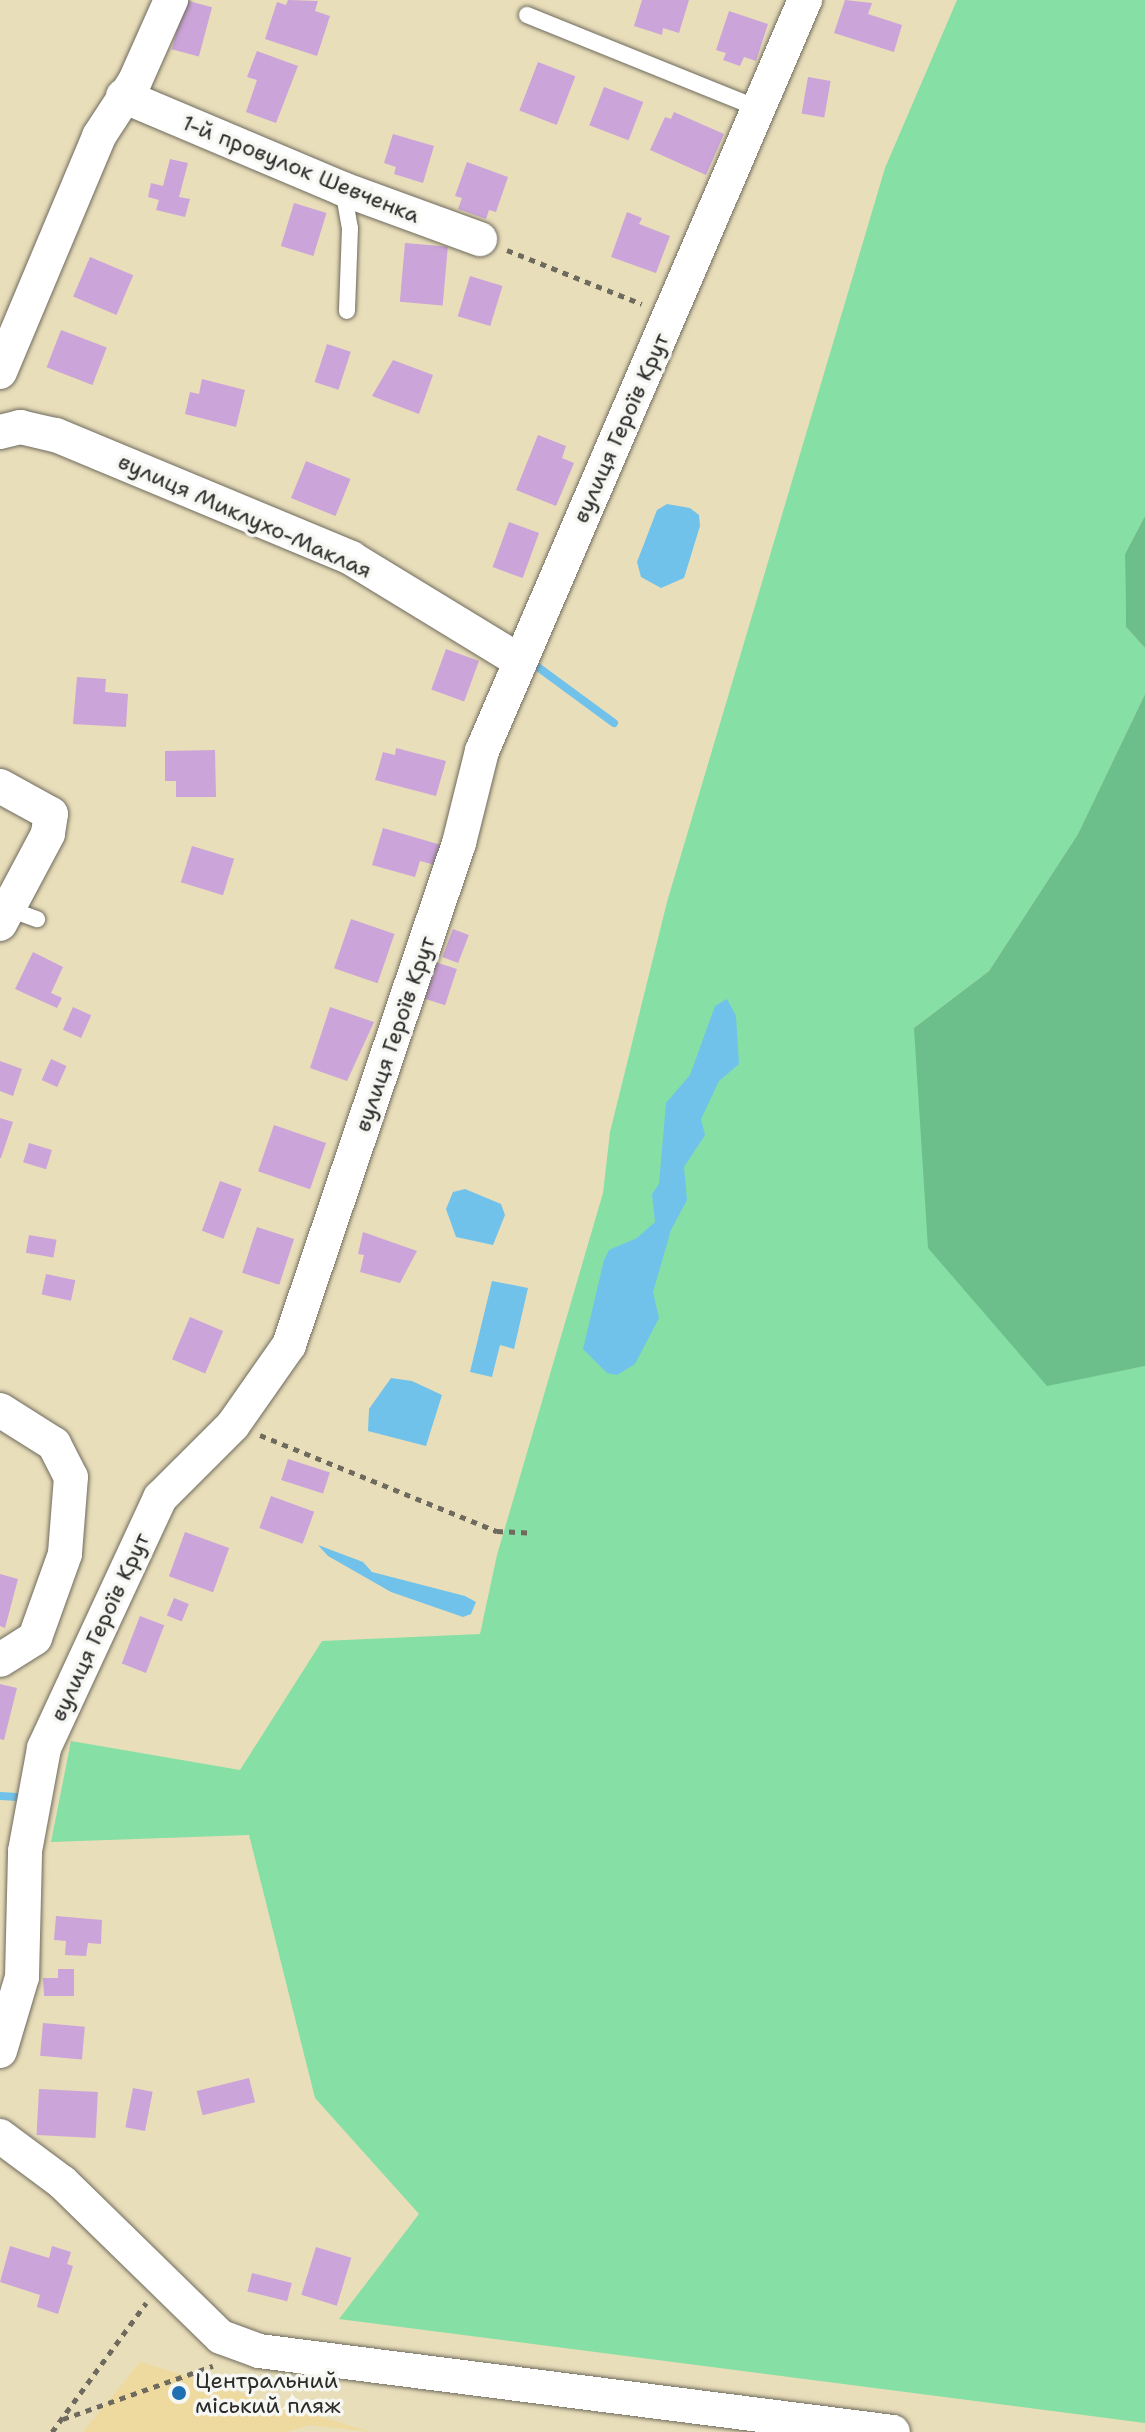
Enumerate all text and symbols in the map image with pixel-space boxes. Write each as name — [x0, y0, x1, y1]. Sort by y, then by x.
street label: 1-й провулок Шевченка — [178, 109, 424, 229]
street label: вулиця Героїв Крут — [567, 329, 675, 527]
street label: вулиця Миклухо-Маклая — [114, 448, 376, 584]
street label: вулиця Героїв Крут — [349, 933, 441, 1135]
street label: вулиця Героїв Крут — [45, 1529, 155, 1725]
place label: Центральний міський пляж — [195, 2367, 341, 2418]
marker: Центральний міський пляж — [170, 2384, 188, 2402]

